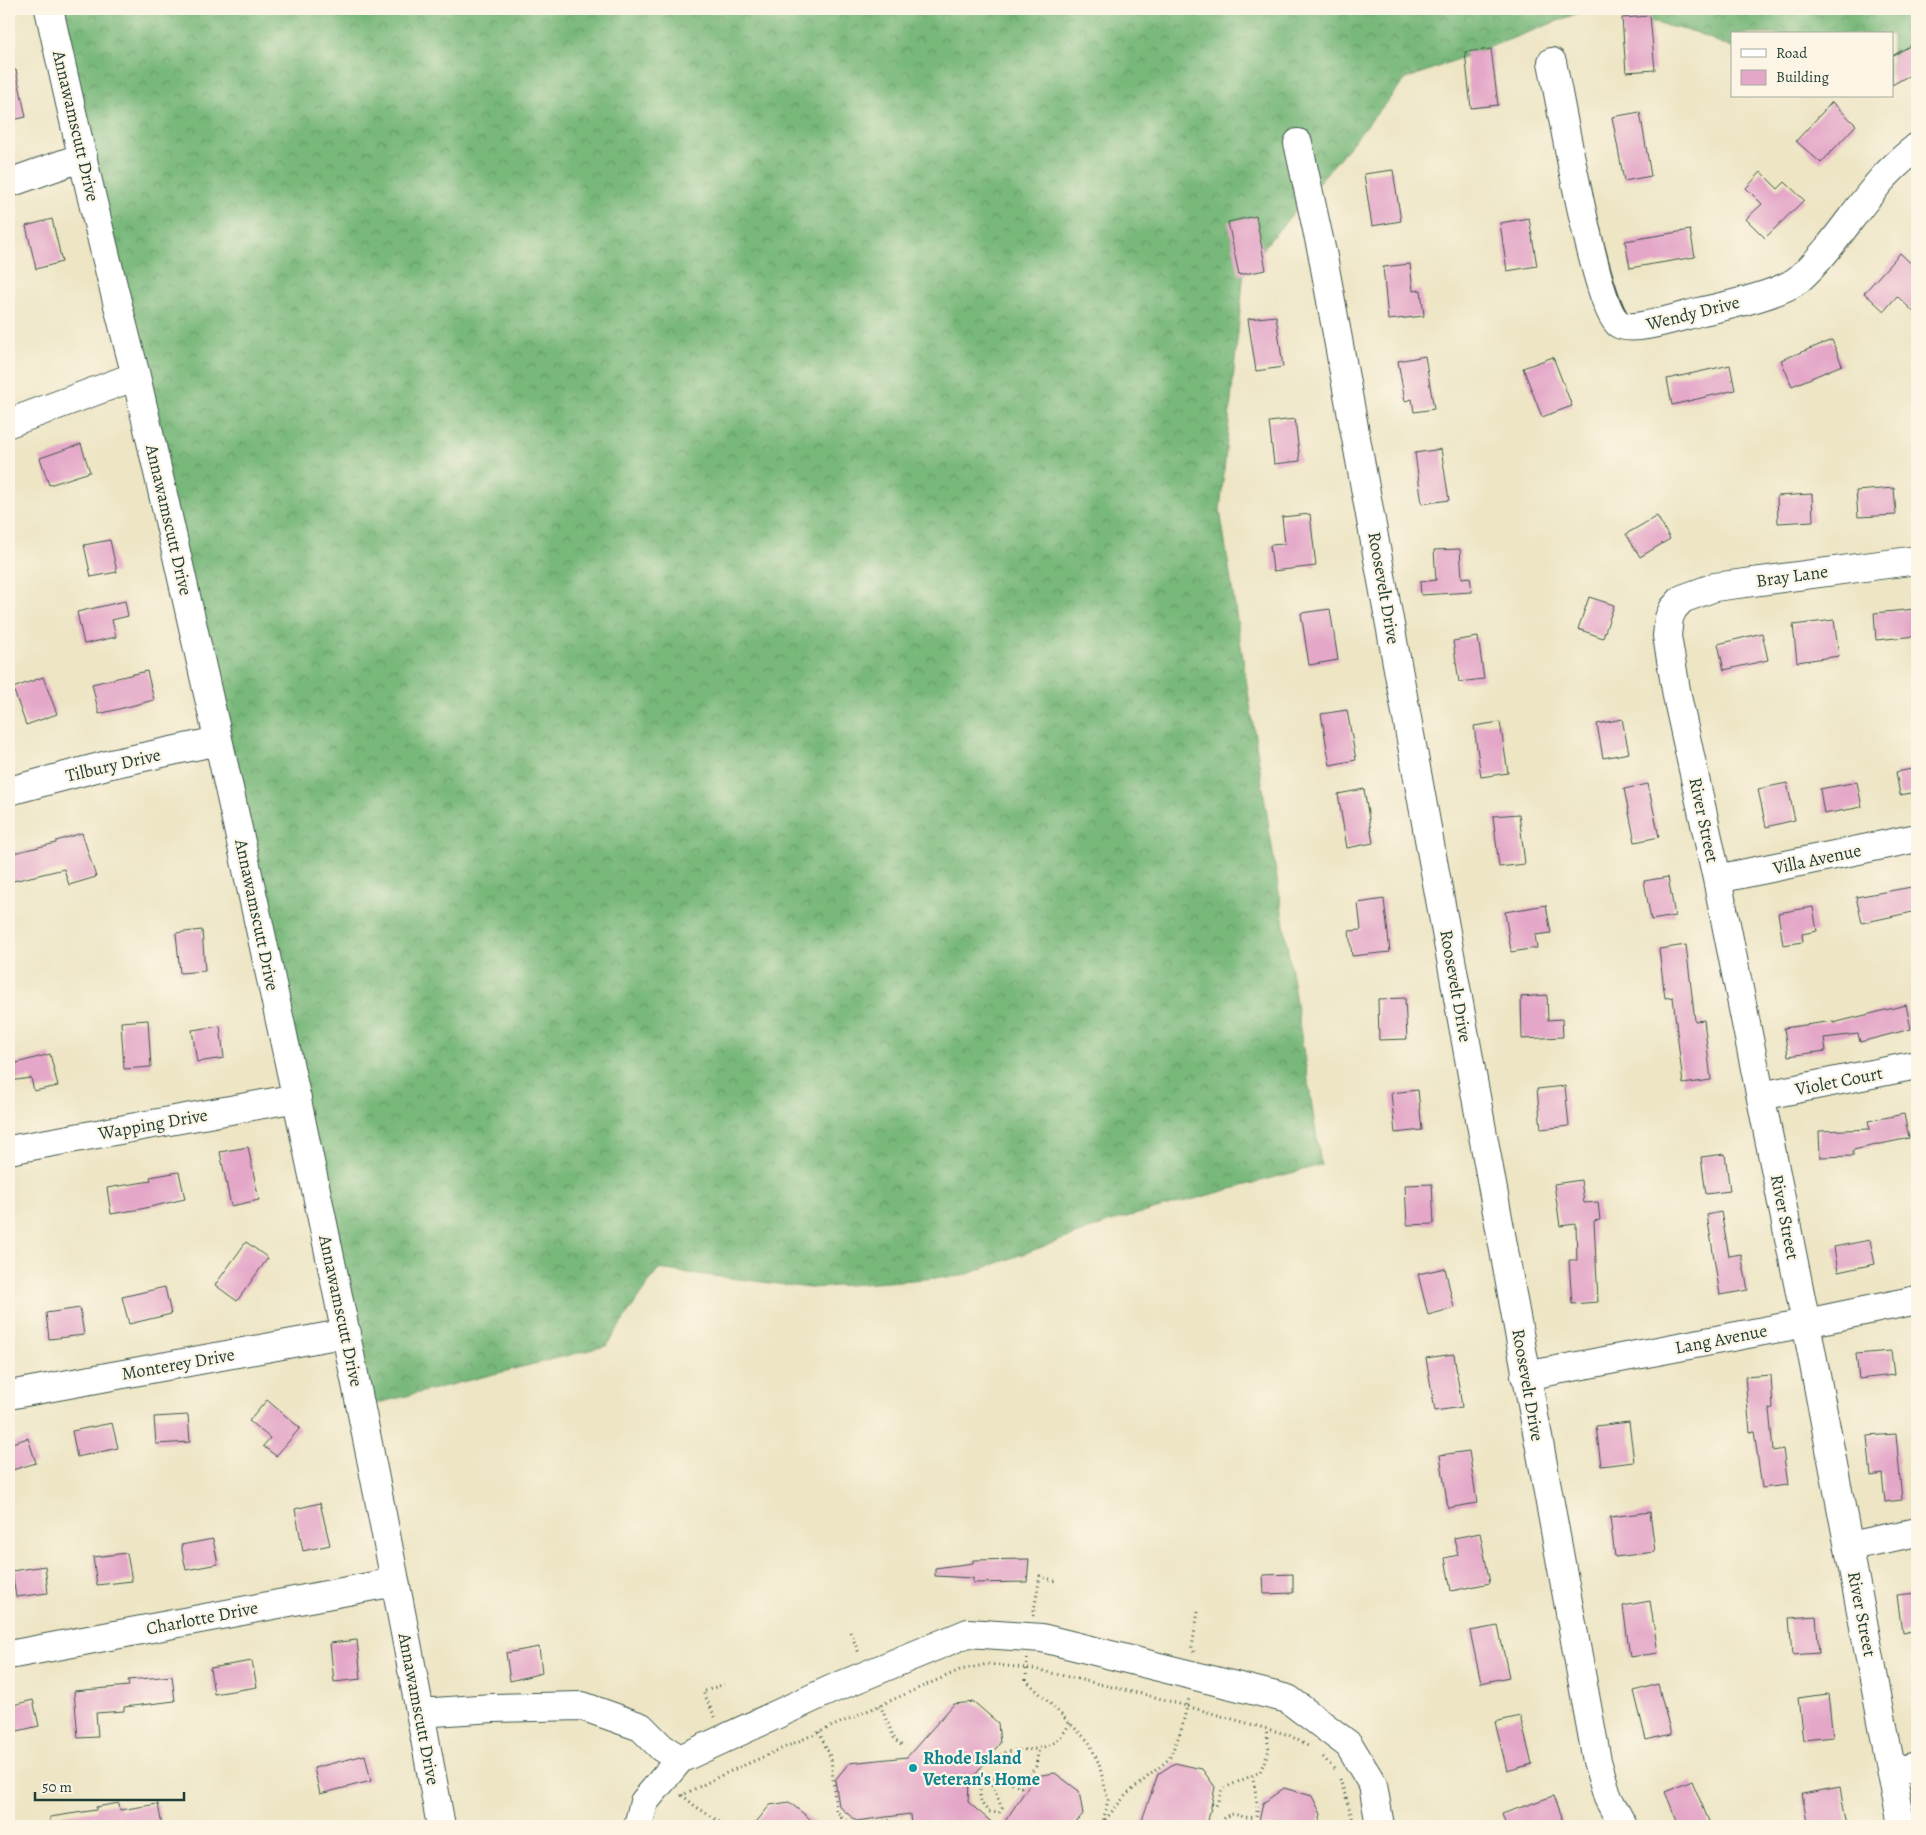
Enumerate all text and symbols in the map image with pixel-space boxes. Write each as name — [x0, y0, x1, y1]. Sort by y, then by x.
legend — [1731, 32, 1894, 98]
text: Road — [1776, 43, 1808, 63]
street label: Annawamscutt Drive — [47, 47, 105, 204]
text: Building — [1776, 67, 1829, 87]
street label: Wendy Drive — [1643, 290, 1742, 336]
street label: Annawamscutt Drive — [140, 441, 198, 598]
street label: Roosevelt Drive — [1362, 530, 1406, 646]
street label: Bray Lane — [1754, 559, 1830, 593]
street label: Tilbury Drive — [63, 742, 163, 788]
street label: River Street — [1683, 775, 1725, 865]
street label: Annawamscutt Drive — [229, 836, 285, 993]
street label: Villa Avenue — [1770, 838, 1863, 880]
street label: Roosevelt Drive — [1434, 928, 1478, 1044]
street label: Violet Court — [1792, 1061, 1885, 1101]
street label: Wapping Drive — [95, 1103, 210, 1146]
street label: River Street — [1765, 1172, 1805, 1262]
street label: Annawamscutt Drive — [313, 1232, 369, 1389]
street label: Lang Avenue — [1673, 1318, 1769, 1360]
street label: Roosevelt Drive — [1506, 1327, 1550, 1443]
street label: Monterey Drive — [120, 1342, 236, 1386]
street label: River Street — [1842, 1569, 1882, 1659]
street label: Charlotte Drive — [144, 1595, 260, 1641]
street label: Annawamscutt Drive — [392, 1630, 445, 1787]
place label: Rhode Island Veteran's Home — [922, 1746, 1040, 1791]
marker: Rhode Island Veteran's Home — [907, 1762, 919, 1774]
scale bar — [35, 1770, 184, 1802]
text: 50 m — [42, 1777, 72, 1797]

